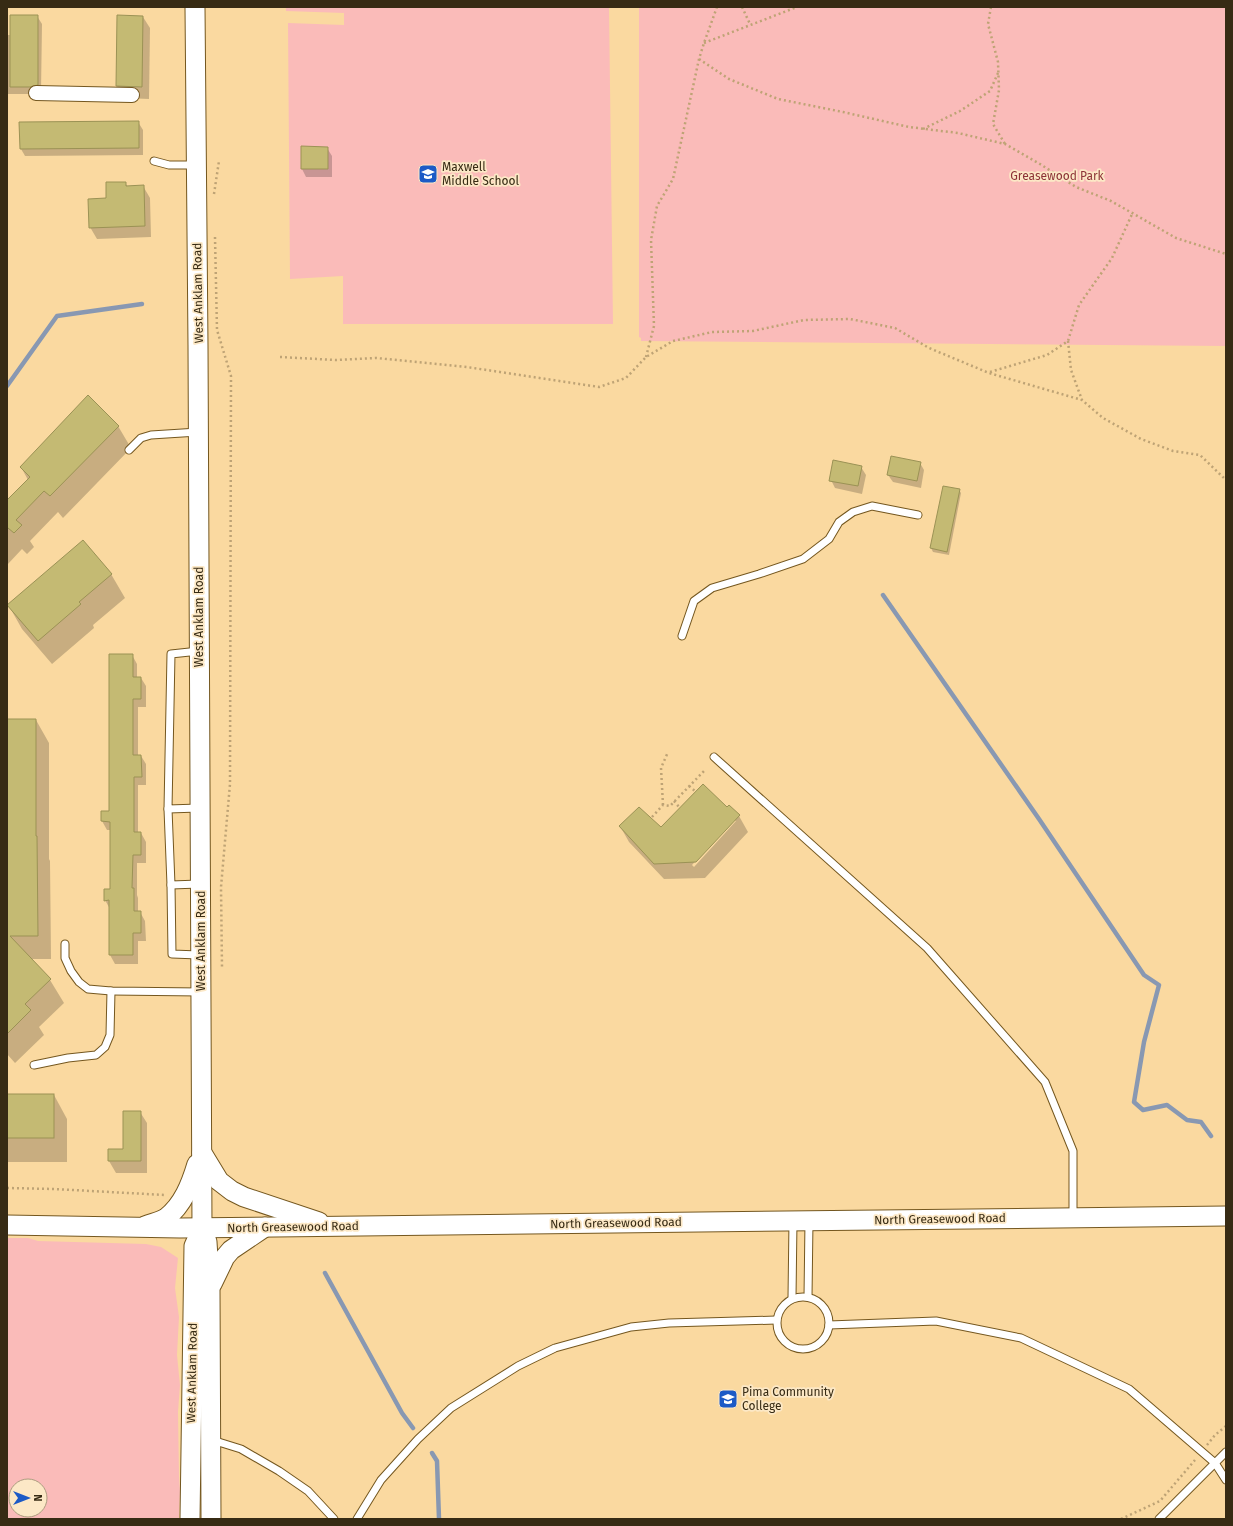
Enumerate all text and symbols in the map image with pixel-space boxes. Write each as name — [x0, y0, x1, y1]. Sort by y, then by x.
place label: Maxwell Middle School — [442, 160, 520, 188]
school or university icon: Maxwell Middle School — [417, 163, 439, 185]
park label: Greasewood Park — [1010, 169, 1105, 183]
street label: West Anklam Road — [190, 243, 206, 343]
street label: West Anklam Road — [192, 567, 206, 667]
street label: West Anklam Road — [194, 891, 208, 991]
street label: North Greasewood Road — [874, 1211, 1006, 1227]
street label: North Greasewood Road — [550, 1215, 682, 1231]
street label: North Greasewood Road — [227, 1219, 359, 1235]
street label: West Anklam Road — [184, 1323, 200, 1423]
place label: Pima Community College — [742, 1385, 834, 1413]
school or university icon: Pima Community College — [717, 1388, 739, 1410]
north arrow — [8, 1478, 48, 1518]
text: N — [31, 1494, 44, 1502]

